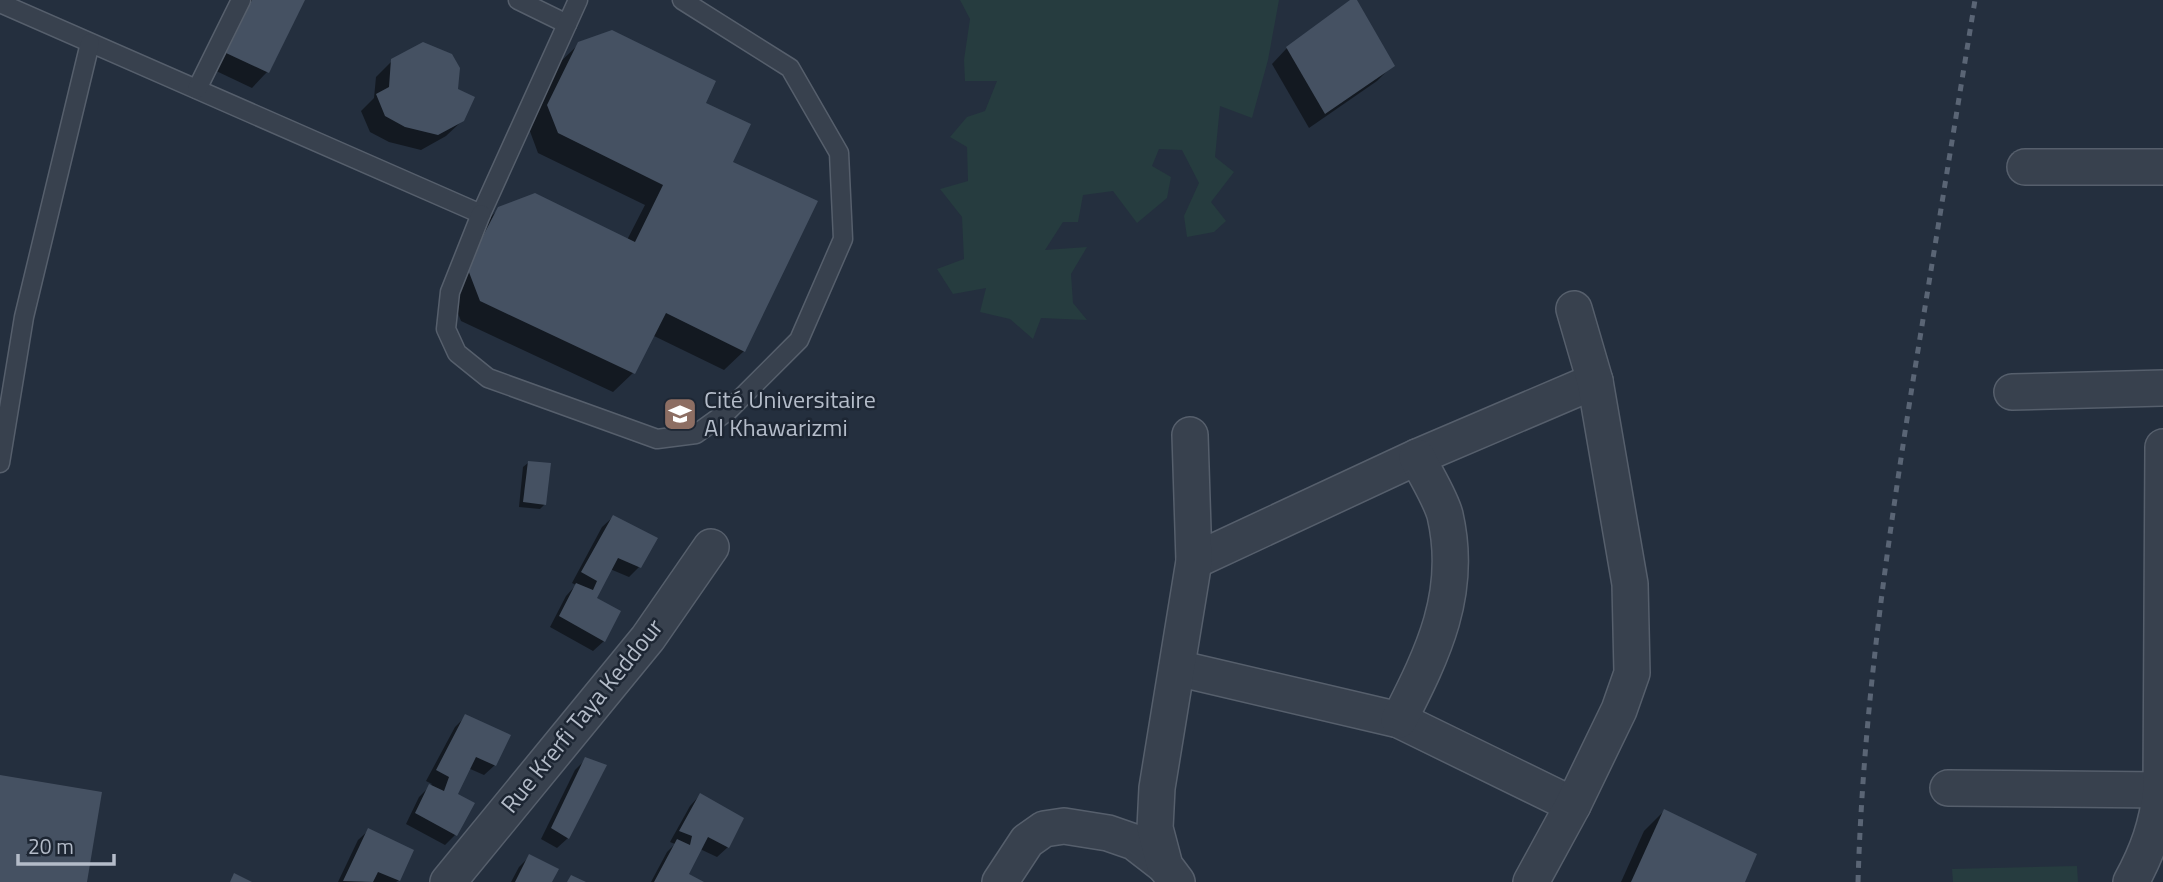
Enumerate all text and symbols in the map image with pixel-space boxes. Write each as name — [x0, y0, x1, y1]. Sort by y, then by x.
place label: Cité Universitaire Al Khawarizmi — [704, 381, 876, 445]
school or university icon: Cité Universitaire Al Khawarizmi — [661, 395, 699, 433]
street label: Rue Krerfi Taya Keddour — [491, 610, 671, 820]
scale bar — [18, 822, 114, 866]
text: 20 m — [28, 830, 74, 862]

